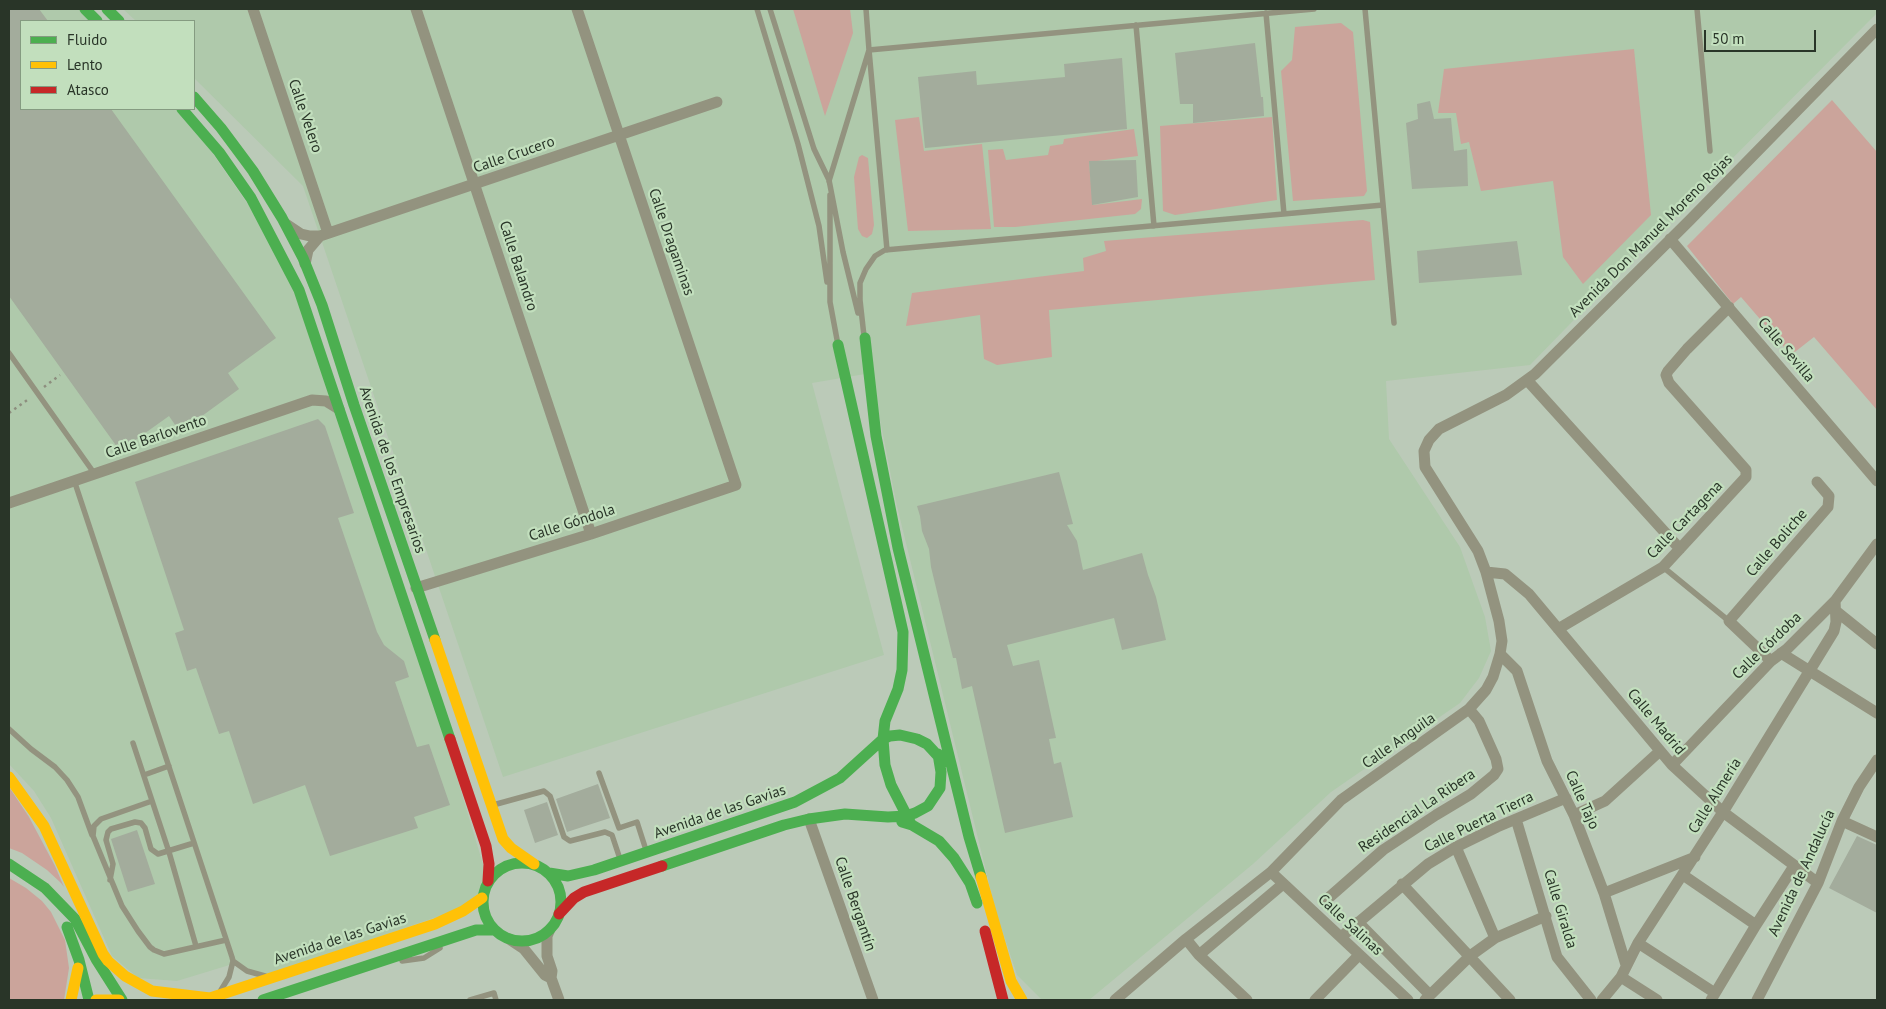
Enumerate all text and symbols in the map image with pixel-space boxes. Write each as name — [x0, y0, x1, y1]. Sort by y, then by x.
legend — [20, 20, 195, 110]
scale bar — [1706, 20, 1818, 52]
text: 50 m — [1712, 29, 1745, 48]
text: Fluido — [67, 30, 107, 49]
text: Lento — [67, 55, 103, 74]
street label: Calle Velero — [284, 77, 326, 155]
text: Atasco — [67, 80, 109, 99]
street label: Calle Crucero — [471, 133, 557, 177]
street label: Avenida Don Manuel Moreno Rojas — [1566, 151, 1736, 321]
street label: Calle Dragaminas — [644, 186, 698, 298]
street label: Calle Balandro — [495, 219, 541, 313]
street label: Calle Sevilla — [1754, 314, 1818, 386]
street label: Avenida de los Empresarios — [355, 384, 429, 556]
street label: Calle Barlovento — [103, 411, 209, 463]
street label: Calle Cartagena — [1643, 477, 1727, 563]
street label: Calle Góndola — [527, 501, 617, 545]
street label: Calle Boliche — [1743, 505, 1811, 581]
street label: Calle Córdoba — [1729, 609, 1805, 683]
street label: Calle Madrid — [1623, 685, 1689, 759]
street label: Calle Anguila — [1359, 709, 1439, 773]
street label: Calle Almería — [1685, 755, 1745, 837]
street label: Residencial La Ribera — [1355, 765, 1479, 857]
street label: Calle Tajo — [1561, 768, 1603, 832]
street label: Avenida de las Gavias — [652, 781, 788, 843]
street label: Calle Puerta Tierra — [1421, 788, 1537, 856]
street label: Avenida de Andalucía — [1765, 807, 1839, 939]
street label: Calle Bergantín — [830, 854, 880, 954]
street label: Calle Giralda — [1539, 867, 1581, 951]
street label: Calle Salinas — [1314, 890, 1386, 960]
street label: Avenida de las Gavias — [272, 909, 408, 969]

